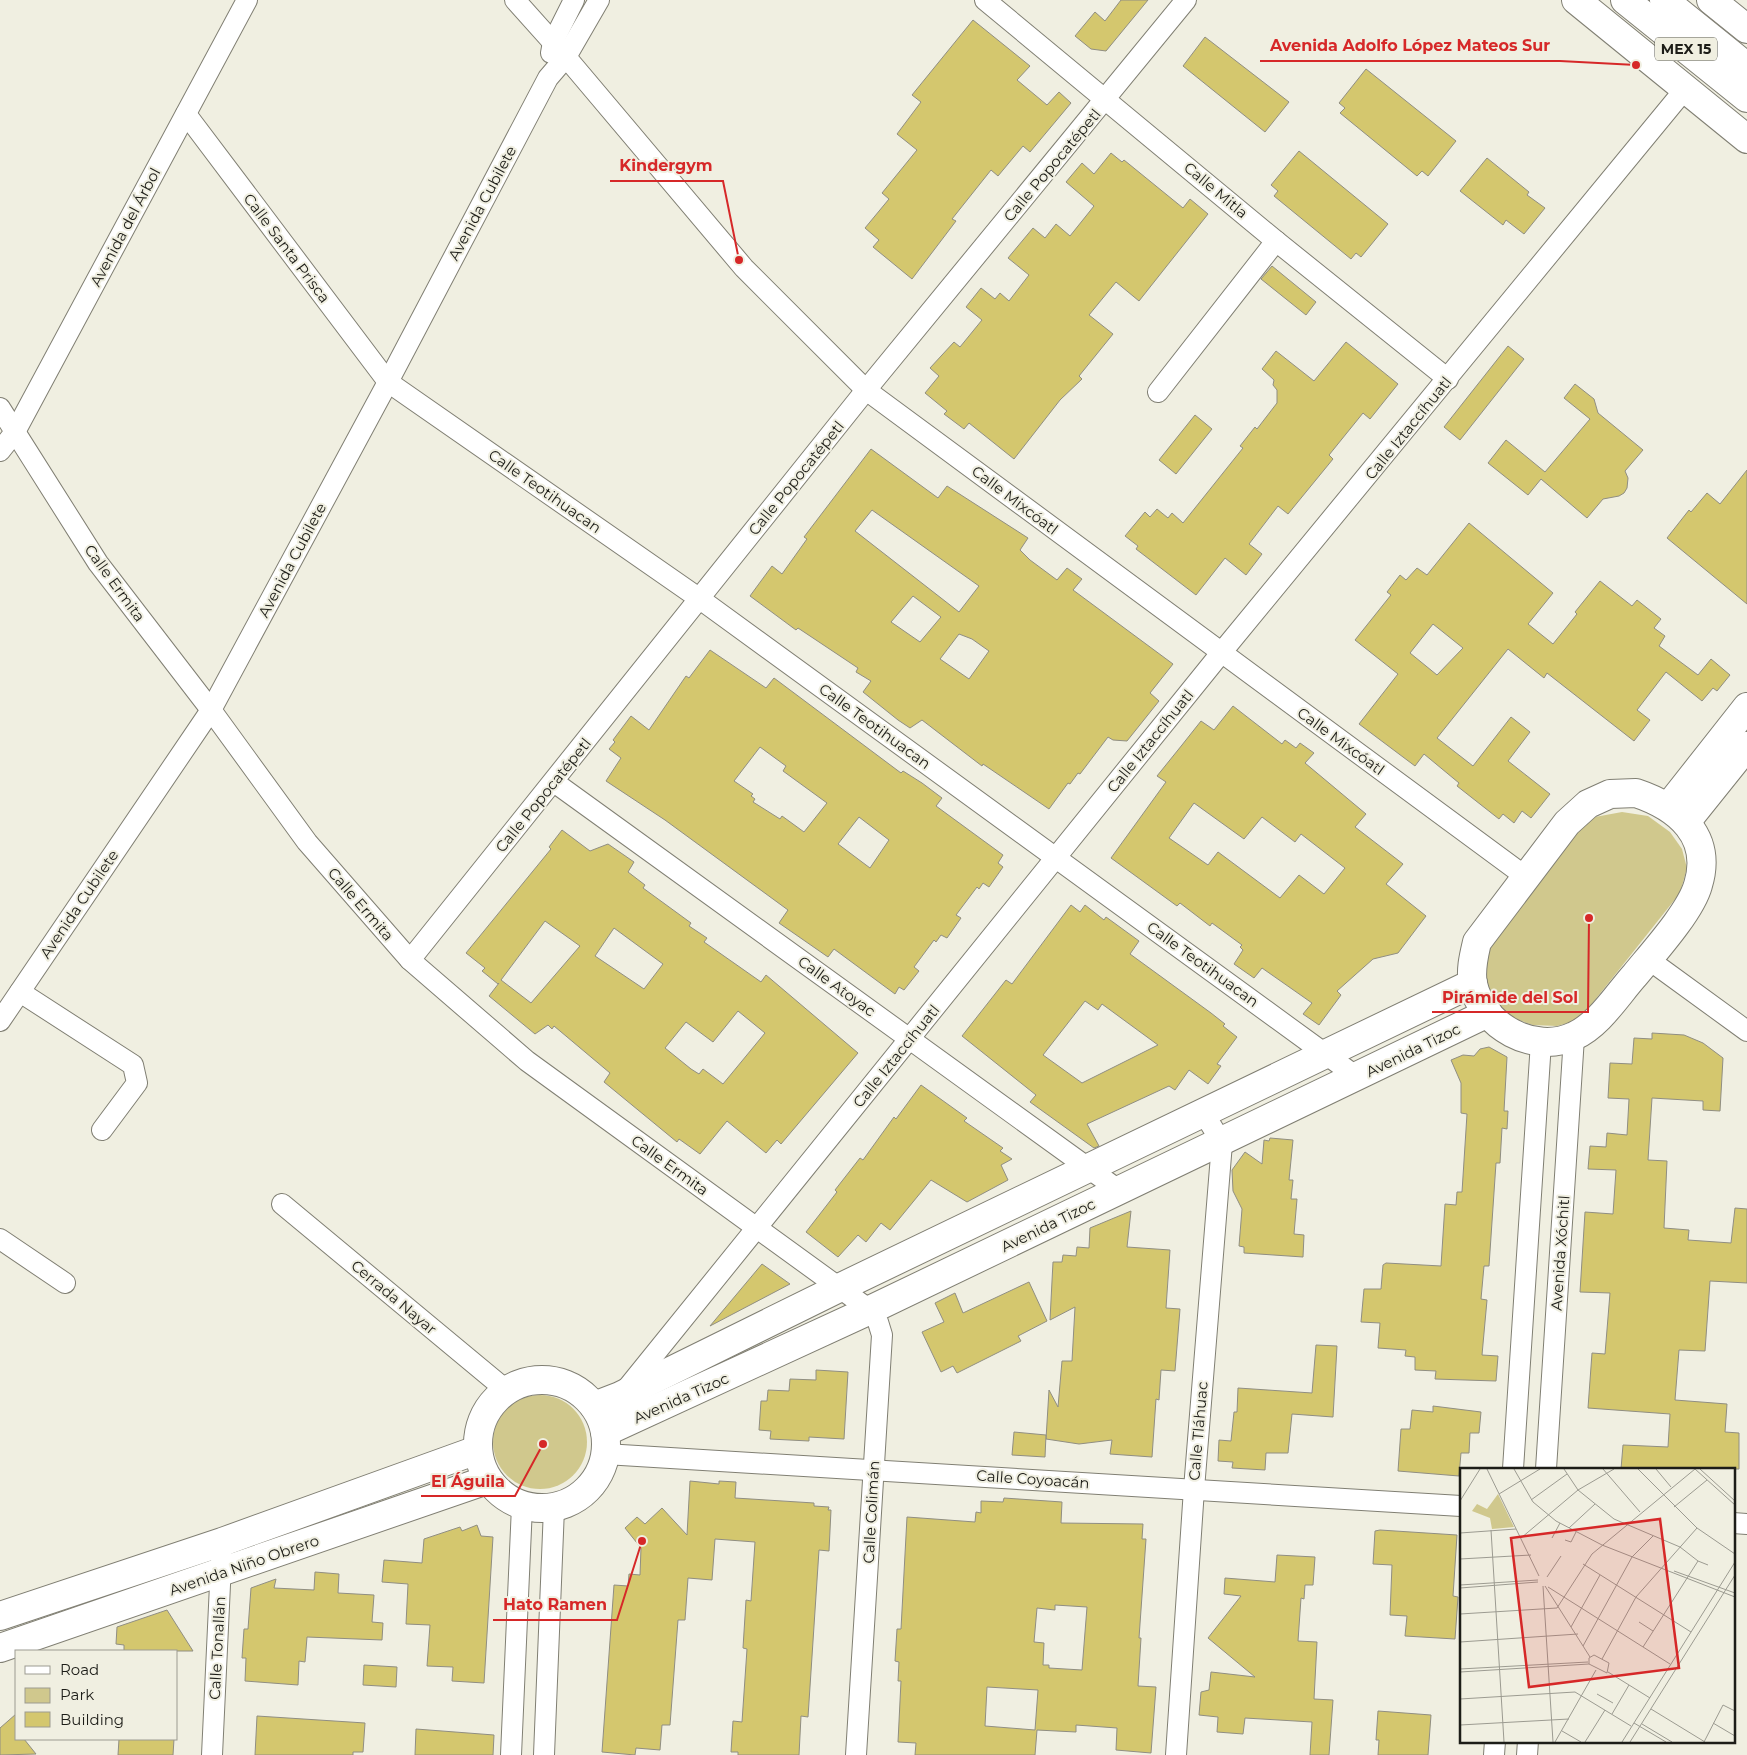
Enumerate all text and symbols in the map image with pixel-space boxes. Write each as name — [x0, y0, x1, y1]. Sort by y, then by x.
callout: Avenida Adolfo López Mateos Sur — [1260, 30, 1560, 61]
text: Avenida Adolfo López Mateos Sur — [1269, 36, 1550, 55]
road number: MEX 15 — [1655, 38, 1717, 61]
street label: Calle Popocatépetl — [999, 105, 1105, 225]
street label: Avenida Cubilete — [444, 142, 520, 264]
callout: Kindergym — [610, 150, 723, 181]
text: Kindergym — [619, 156, 713, 175]
street label: Calle Mitla — [1180, 158, 1252, 222]
street label: Avenida del Árbol — [86, 164, 164, 290]
street label: Calle Santa Prisca — [240, 189, 334, 307]
street label: Calle Iztaccíhuatl — [1361, 373, 1455, 483]
street label: Calle Popocatépetl — [744, 417, 848, 539]
street label: Calle Teotihuacan — [485, 445, 605, 537]
street label: Calle Mixcóatl — [968, 461, 1062, 539]
street label: Avenida Cubilete — [254, 499, 330, 621]
street label: Calle Ermita — [81, 541, 149, 625]
street label: Calle Teotihuacan — [815, 679, 935, 773]
street label: Calle Iztaccíhuatl — [1103, 686, 1197, 796]
street label: Calle Mixcóatl — [1294, 703, 1388, 779]
street label: Calle Popocatépetl — [491, 734, 595, 856]
street label: Avenida Cubilete — [36, 846, 122, 962]
street label: Calle Ermita — [324, 863, 398, 945]
street label: Calle Teotihuacan — [1143, 917, 1263, 1011]
street label: Calle Atoyac — [795, 951, 879, 1021]
callout: Pirámide del Sol — [1432, 981, 1588, 1012]
text: Pirámide del Sol — [1442, 988, 1578, 1007]
street label: Calle Iztaccíhuatl — [849, 1001, 943, 1111]
street label: Avenida Tizoc — [1363, 1019, 1463, 1081]
street label: Calle Ermita — [628, 1131, 712, 1199]
street label: Avenida Tizoc — [998, 1194, 1098, 1256]
street label: Avenida Xóchitl — [1546, 1195, 1574, 1311]
street label: Cerrada Nayar — [347, 1256, 441, 1338]
street label: Avenida Tizoc — [630, 1368, 732, 1428]
street label: Calle Tláhuac — [1184, 1381, 1212, 1481]
street label: Calle Colimán — [859, 1460, 883, 1564]
callout: El Águila — [421, 1465, 515, 1496]
street label: Calle Coyoacán — [976, 1466, 1090, 1492]
inset map — [1460, 1468, 1734, 1742]
text: El Águila — [431, 1472, 505, 1491]
street label: Avenida Niño Obrero — [167, 1530, 321, 1600]
callout: Hato Ramen — [493, 1589, 617, 1620]
text: Hato Ramen — [503, 1595, 607, 1614]
street label: Calle Tonallán — [205, 1596, 229, 1700]
legend — [15, 1650, 178, 1740]
text: Road — [60, 1660, 99, 1679]
text: Park — [60, 1685, 94, 1704]
text: Building — [60, 1710, 124, 1729]

